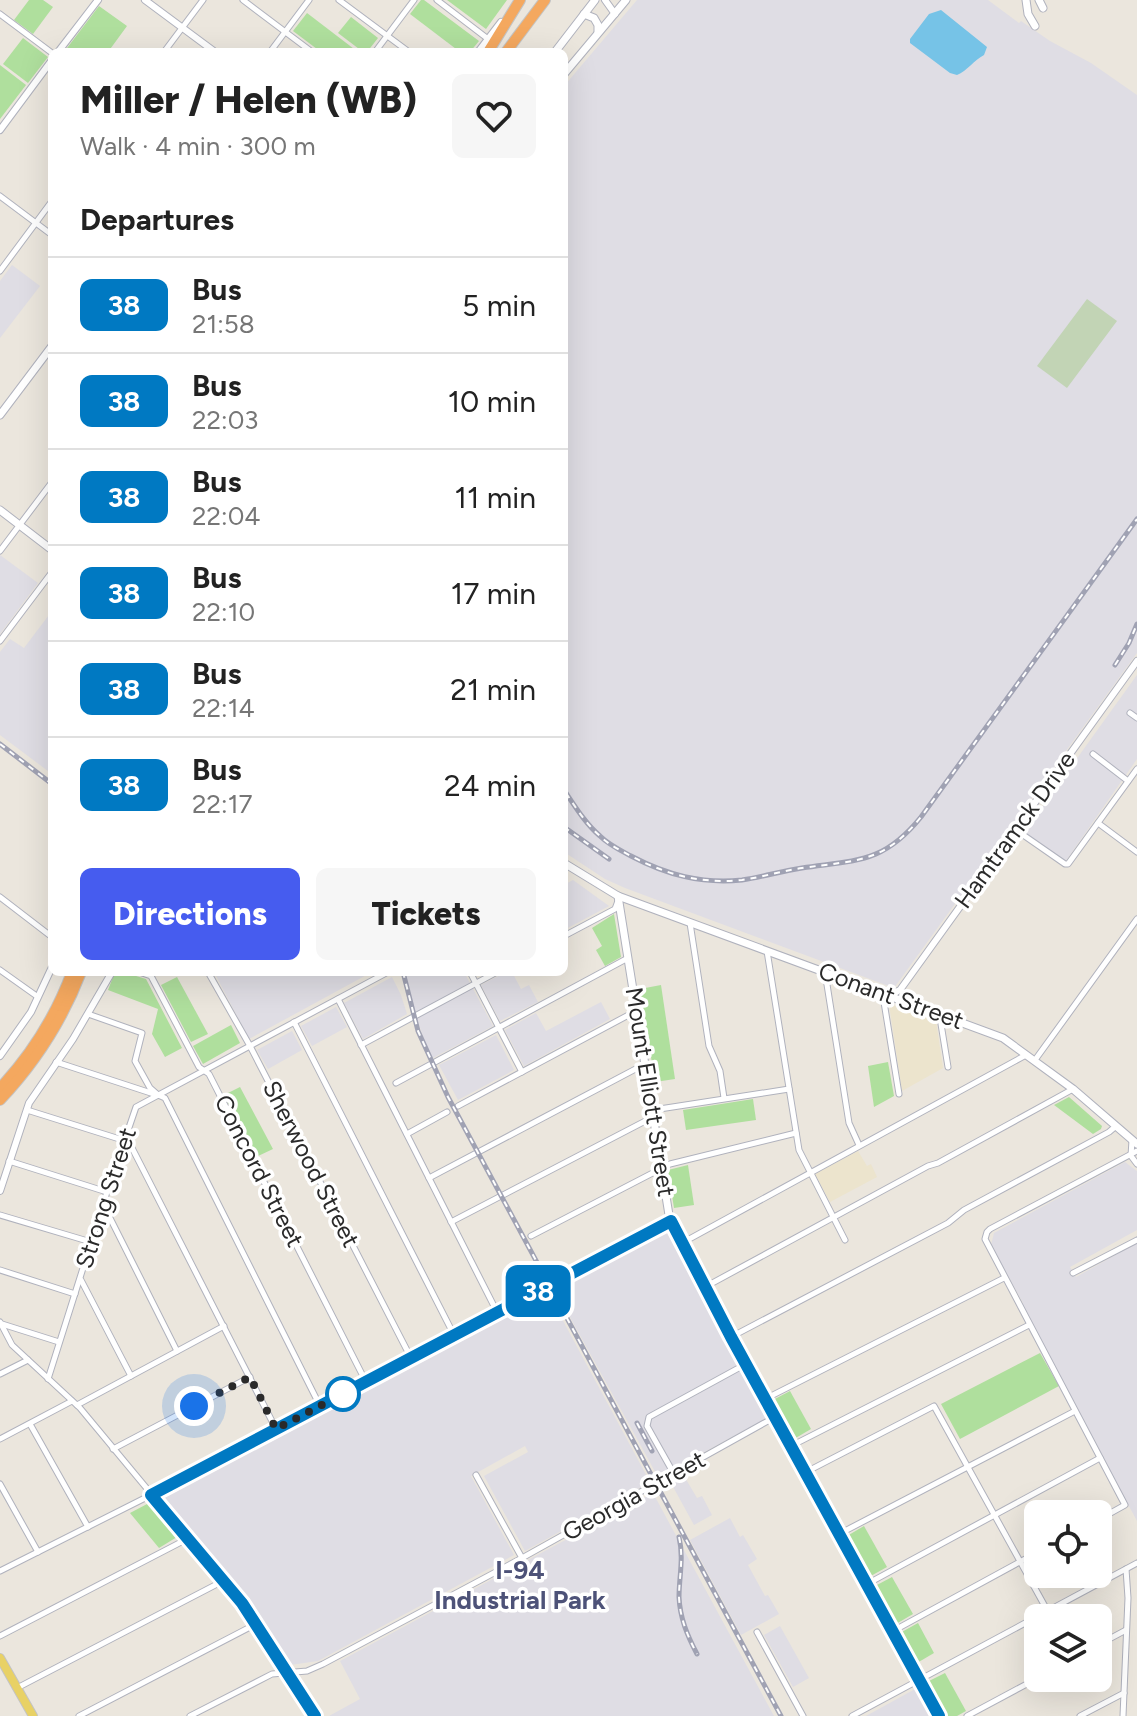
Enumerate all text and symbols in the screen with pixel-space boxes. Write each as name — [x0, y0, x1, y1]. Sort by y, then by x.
button: heart — [452, 74, 536, 158]
text: Miller / Helen (WB) — [80, 77, 417, 123]
text: Walk · 4 min · 300 m — [80, 130, 316, 162]
text: Departures — [80, 201, 234, 238]
text: Bus — [192, 271, 241, 308]
text: 5 min — [462, 287, 536, 324]
text: 38 — [108, 288, 140, 322]
text: 21:58 — [192, 308, 255, 340]
text: Bus — [192, 367, 241, 404]
text: 10 min — [448, 383, 536, 420]
text: 38 — [108, 384, 140, 418]
text: 22:03 — [192, 404, 258, 436]
text: Bus — [192, 463, 241, 500]
text: 11 min — [455, 479, 536, 516]
text: 38 — [108, 480, 140, 514]
text: 22:04 — [192, 500, 260, 532]
text: Bus — [192, 559, 241, 596]
text: 17 min — [451, 575, 536, 612]
text: 38 — [108, 576, 140, 610]
text: 22:10 — [192, 596, 255, 628]
text: Bus — [192, 655, 241, 692]
text: 21 min — [450, 671, 536, 708]
text: 38 — [108, 672, 140, 706]
text: 22:14 — [192, 692, 255, 724]
street label: Hamtramck Drive — [948, 746, 1081, 914]
text: Bus — [192, 751, 241, 788]
text: 24 min — [444, 767, 536, 804]
text: 38 — [108, 768, 140, 802]
text: 22:17 — [192, 788, 252, 820]
button: Directions — [80, 868, 300, 960]
button: Tickets — [316, 868, 536, 960]
street label: Conant Street — [815, 956, 968, 1035]
street label: Mount Elliott Street — [620, 985, 681, 1199]
street label: Sherwood Street — [257, 1076, 366, 1252]
street label: Concord Street — [209, 1090, 310, 1252]
street label: Strong Street — [69, 1124, 142, 1272]
line badge: 38 — [502, 1265, 574, 1317]
text: 38 — [522, 1274, 554, 1308]
unlabelled marker — [326, 1377, 360, 1411]
your location — [174, 1386, 214, 1426]
street label: Georgia Street — [557, 1444, 710, 1547]
map controls — [1024, 1500, 1112, 1692]
button: locate — [1024, 1500, 1112, 1588]
district label: I-94 Industrial Park — [434, 1554, 606, 1616]
button: layers — [1024, 1604, 1112, 1692]

